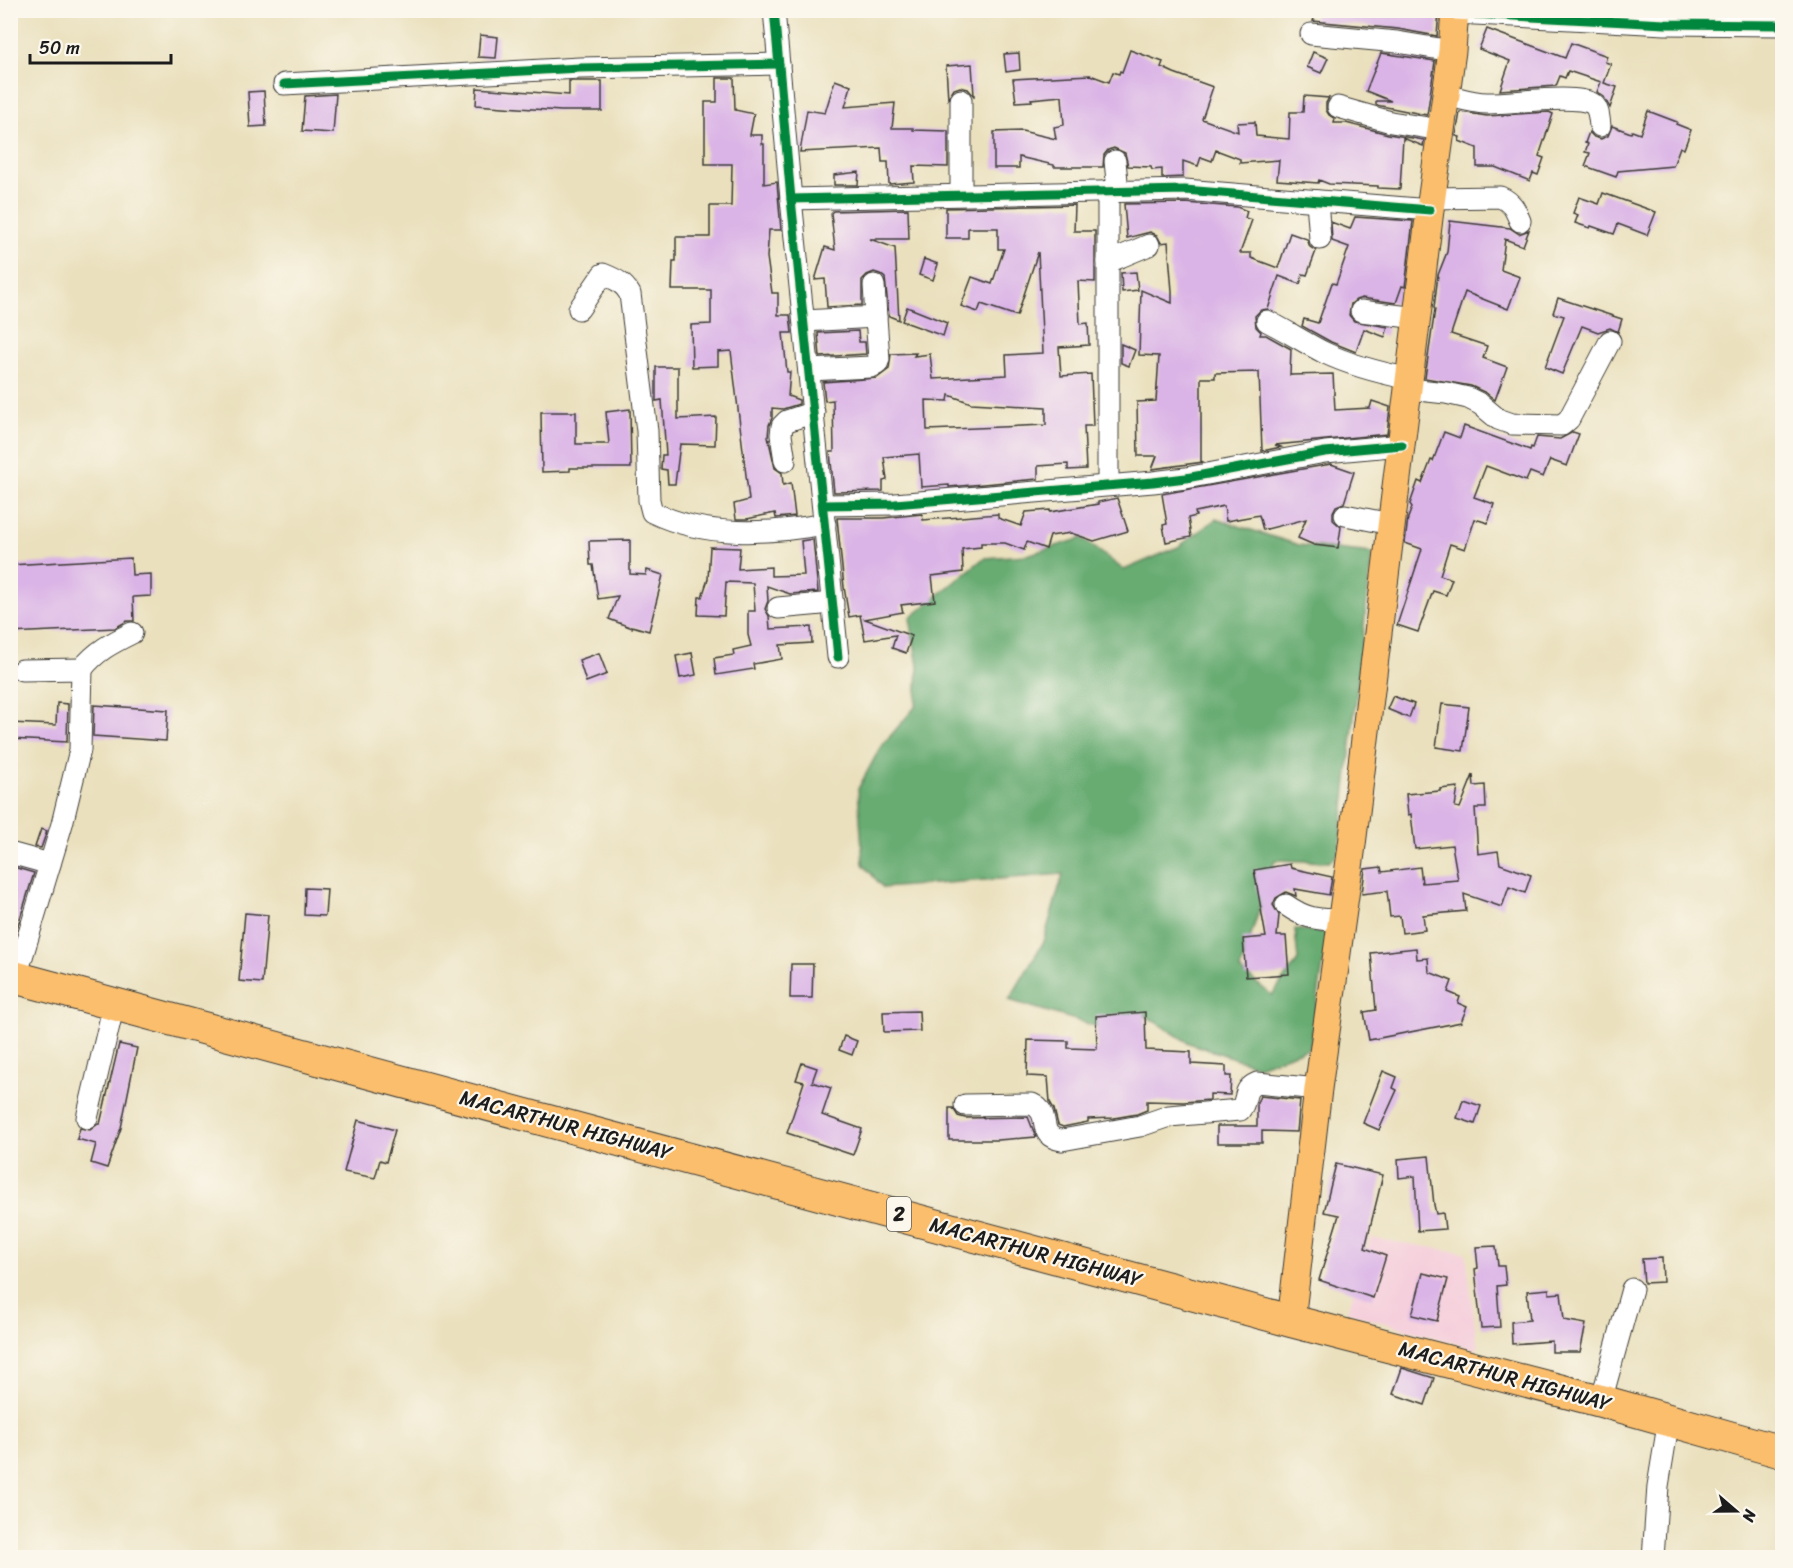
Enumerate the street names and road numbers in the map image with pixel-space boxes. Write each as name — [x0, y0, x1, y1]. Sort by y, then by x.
street label: MACARTHUR HIGHWAY — [455, 1078, 678, 1172]
road number: 2 — [887, 1197, 911, 1231]
street label: MACARTHUR HIGHWAY — [925, 1205, 1148, 1299]
street label: MACARTHUR HIGHWAY — [1394, 1329, 1617, 1423]

